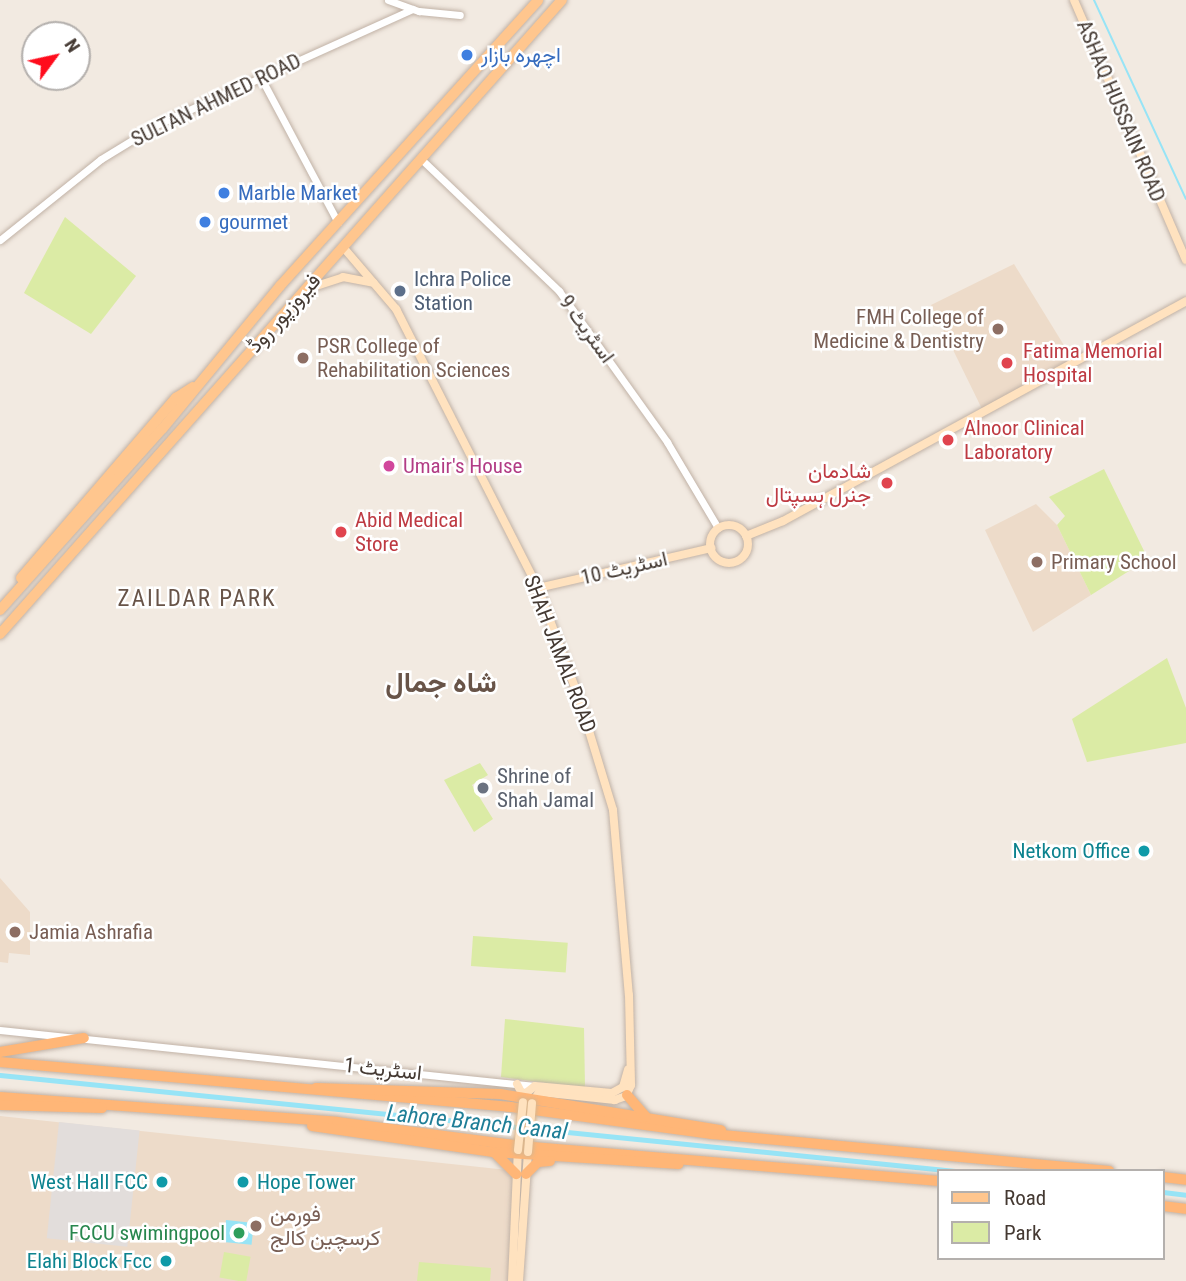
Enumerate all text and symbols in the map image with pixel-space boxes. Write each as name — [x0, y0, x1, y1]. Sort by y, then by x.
street label: ASHAQ HUSSAIN ROAD — [1071, 16, 1171, 206]
north arrow — [21, 21, 91, 91]
text: N — [60, 34, 85, 57]
place label: اچھرہ بازار — [481, 42, 561, 68]
marker: اچھرہ بازار — [459, 47, 475, 63]
street label: SULTAN AHMED ROAD — [127, 48, 305, 152]
place label: Marble Market — [238, 180, 358, 206]
marker: Marble Market — [216, 185, 232, 201]
place label: gourmet — [219, 209, 288, 235]
marker: gourmet — [197, 214, 213, 230]
place label: Ichra Police Station — [414, 266, 511, 316]
street label: فیروزپور روڈ — [242, 268, 326, 358]
marker: Ichra Police Station — [392, 283, 408, 299]
street label: اسٹریٹ 9 — [554, 290, 620, 368]
place label: FMH College of Medicine & Dentistry — [813, 304, 984, 354]
marker: FMH College of Medicine & Dentistry — [990, 321, 1006, 337]
place label: PSR College of Rehabilitation Sciences — [317, 333, 510, 383]
place label: Fatima Memorial Hospital — [1023, 338, 1163, 388]
marker: PSR College of Rehabilitation Sciences — [295, 350, 311, 366]
marker: Fatima Memorial Hospital — [997, 353, 1017, 373]
place label: Alnoor Clinical Laboratory — [964, 415, 1085, 465]
marker: Alnoor Clinical Laboratory — [938, 430, 958, 450]
place label: Umair's House — [403, 453, 522, 479]
marker: Umair's House — [381, 458, 397, 474]
place label: شادمان جنرل ہسپتال — [766, 458, 871, 508]
marker: شادمان جنرل ہسپتال — [877, 473, 897, 493]
place label: Abid Medical Store — [355, 507, 463, 557]
marker: Abid Medical Store — [333, 524, 349, 540]
street label: اسٹریٹ 10 — [578, 546, 670, 590]
place label: Primary School — [1051, 549, 1177, 575]
marker: Primary School — [1029, 554, 1045, 570]
street label: SHAH JAMAL ROAD — [518, 572, 602, 736]
district label: ZAILDAR PARK — [119, 585, 275, 613]
district label: شاہ جمال — [385, 666, 497, 700]
place label: Shrine of Shah Jamal — [497, 763, 594, 813]
marker: Shrine of Shah Jamal — [475, 780, 491, 796]
place label: Netkom Office — [1012, 838, 1130, 864]
marker: Netkom Office — [1136, 843, 1152, 859]
place label: Jamia Ashrafia — [29, 919, 153, 945]
marker: Jamia Ashrafia — [7, 924, 23, 940]
street label: اسٹریٹ 1 — [343, 1052, 423, 1086]
water label: Lahore Branch Canal — [385, 1100, 569, 1146]
place label: West Hall FCC — [30, 1169, 148, 1195]
place label: Hope Tower — [257, 1169, 356, 1195]
legend — [937, 1169, 1165, 1260]
marker: West Hall FCC — [154, 1174, 170, 1190]
marker: Hope Tower — [235, 1174, 251, 1190]
text: Road — [1004, 1186, 1046, 1210]
place label: فورمن کرسچین کالج — [270, 1201, 380, 1251]
marker: فورمن کرسچین کالج — [248, 1218, 264, 1234]
place label: FCCU swimingpool — [69, 1220, 225, 1246]
text: Park — [1004, 1221, 1041, 1245]
marker: FCCU swimingpool — [231, 1225, 247, 1241]
place label: Elahi Block Fcc — [27, 1248, 152, 1274]
marker: Elahi Block Fcc — [158, 1253, 174, 1269]

